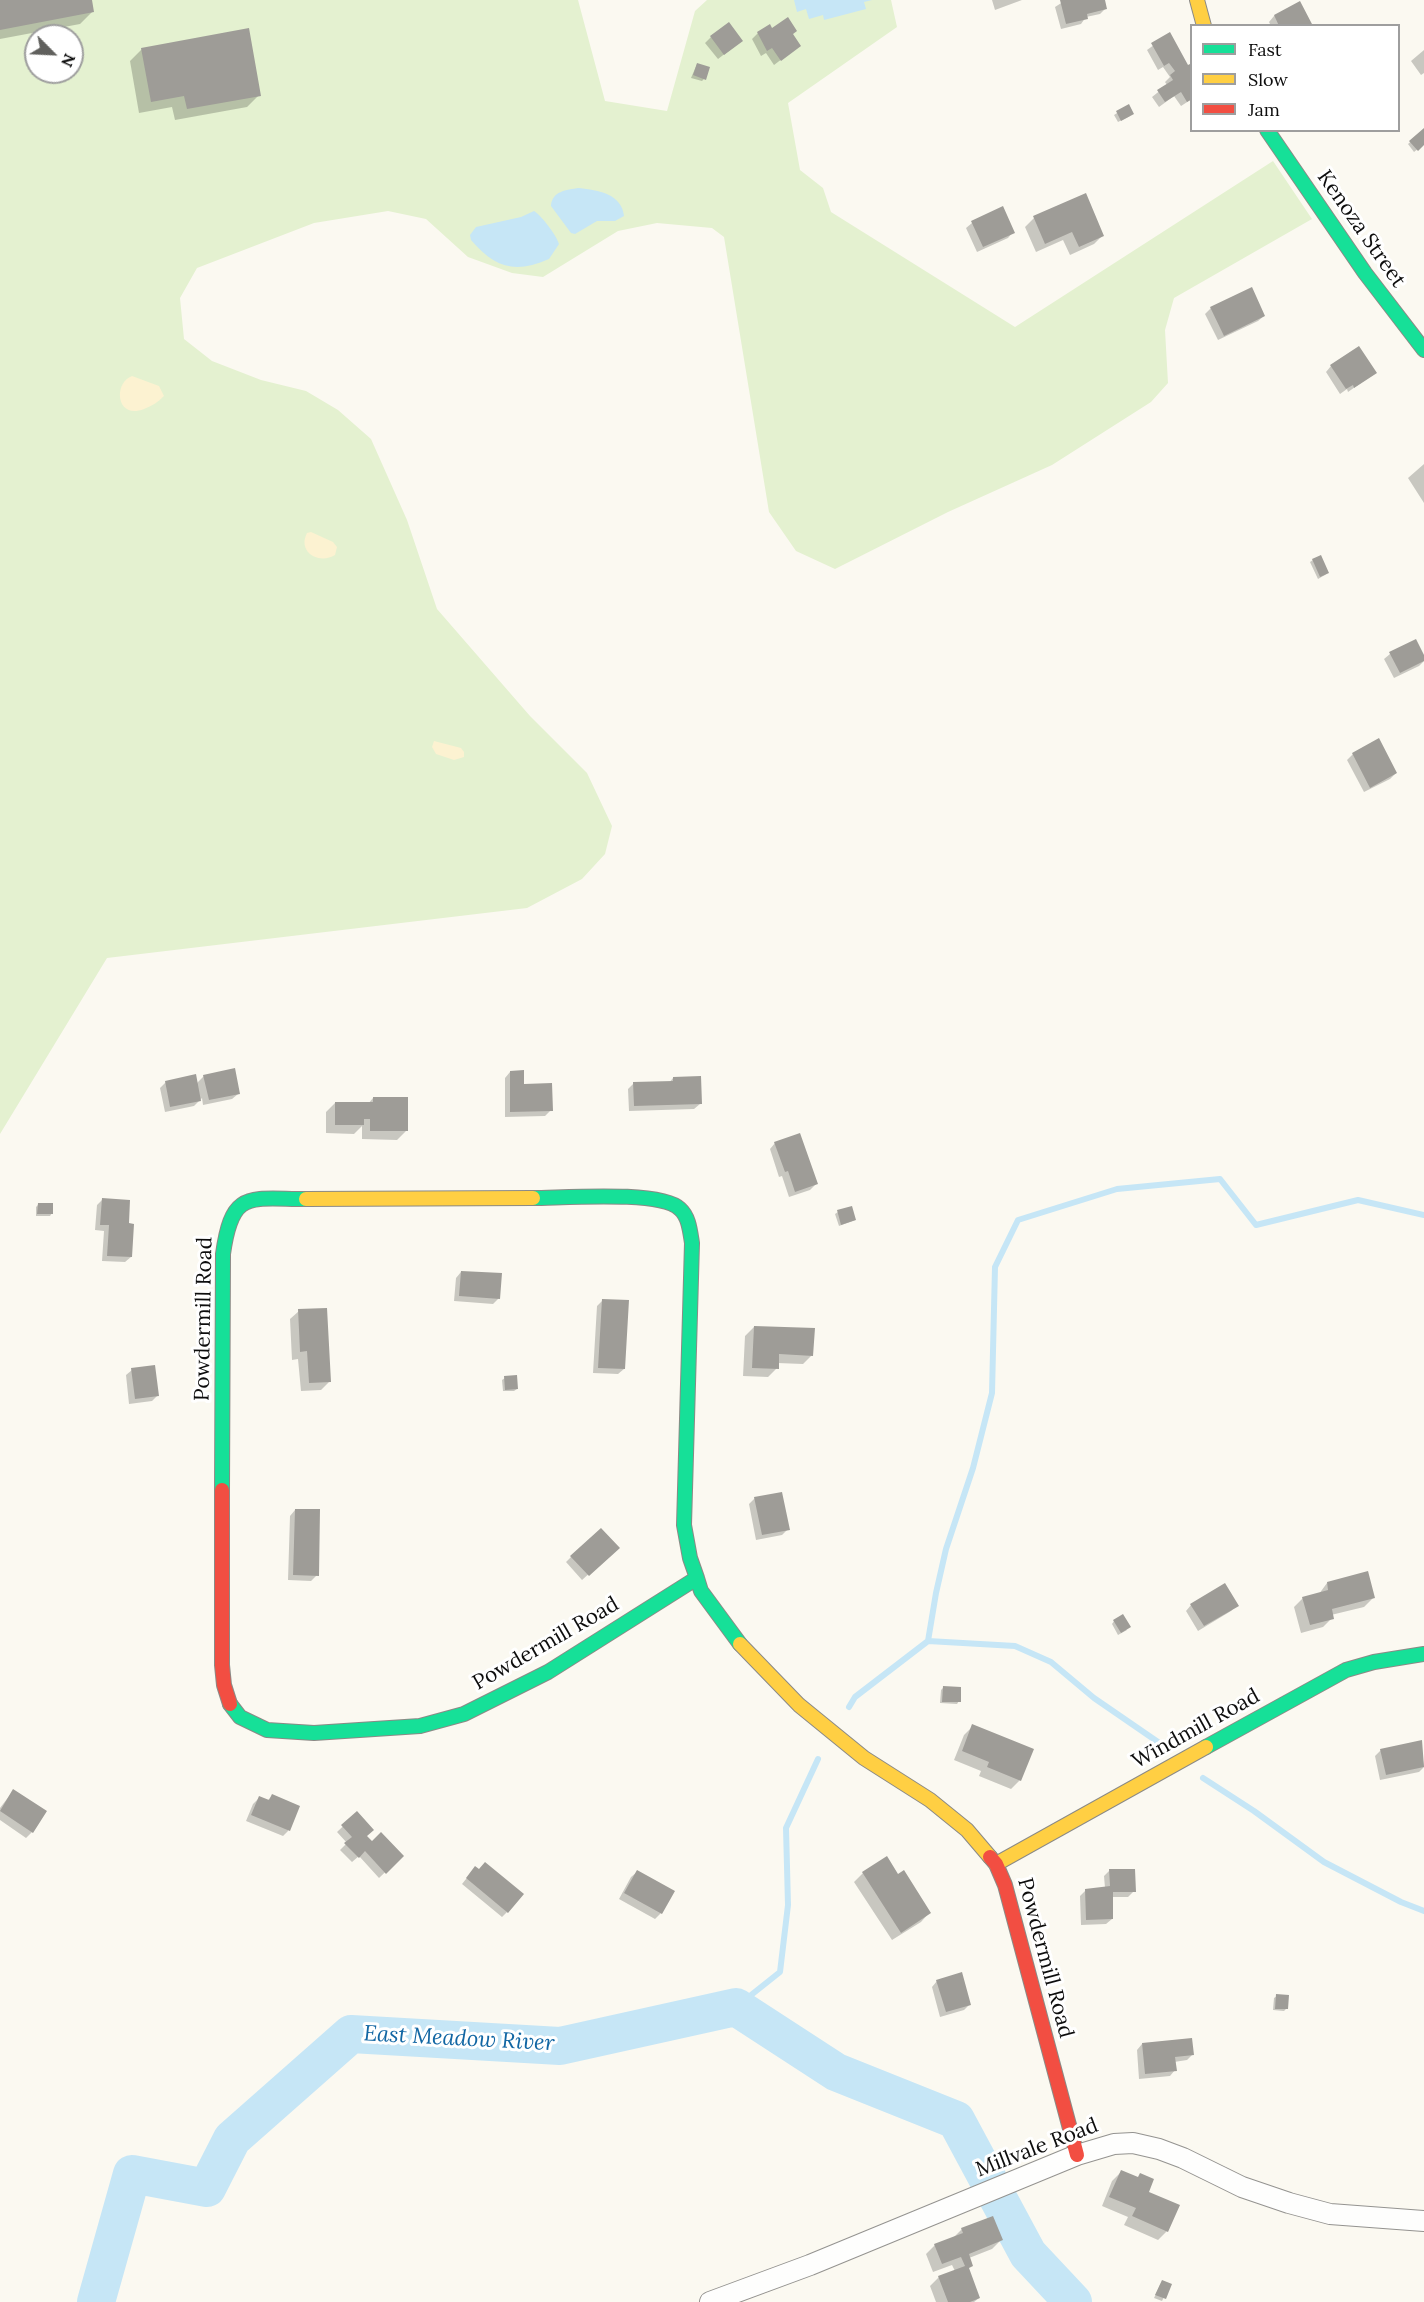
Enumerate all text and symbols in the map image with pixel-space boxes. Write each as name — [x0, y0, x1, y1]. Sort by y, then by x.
north arrow — [24, 24, 84, 84]
legend — [1190, 24, 1400, 132]
text: Fast — [1248, 38, 1282, 61]
text: N — [57, 51, 80, 70]
text: Slow — [1248, 68, 1288, 91]
text: Jam — [1248, 98, 1280, 121]
street label: Kenoza Street — [1311, 166, 1411, 292]
street label: Powdermill Road — [190, 1237, 218, 1401]
street label: Powdermill Road — [468, 1592, 624, 1696]
street label: Windmill Road — [1128, 1684, 1264, 1774]
street label: Powdermill Road — [1012, 1875, 1078, 2041]
water label: East Meadow River — [363, 2021, 555, 2057]
street label: Millvale Road — [972, 2113, 1102, 2183]

